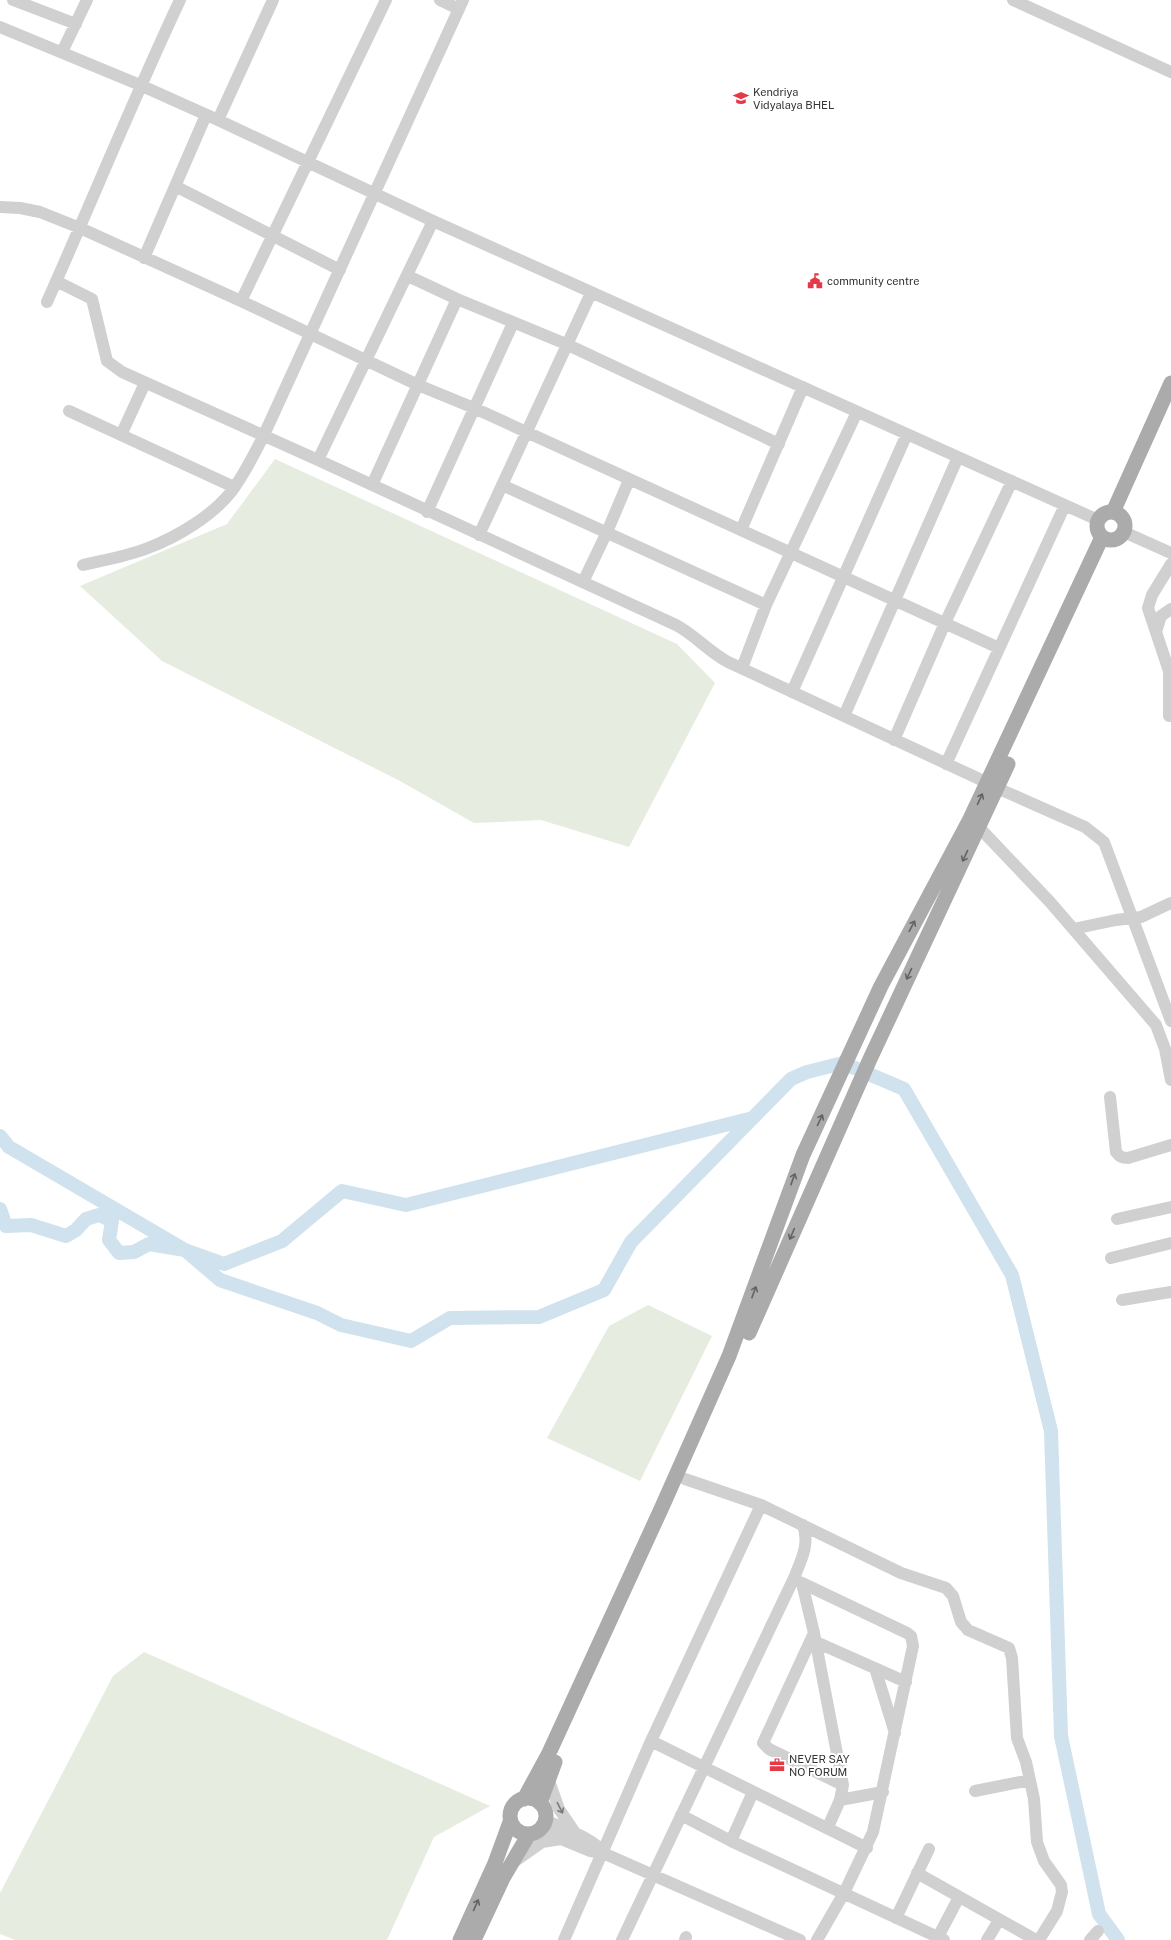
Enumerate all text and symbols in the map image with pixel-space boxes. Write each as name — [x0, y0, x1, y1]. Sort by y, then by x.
place label: Kendriya Vidyalaya BHEL — [753, 86, 834, 111]
school or university icon: Kendriya Vidyalaya BHEL — [732, 89, 750, 107]
public building icon: community centre — [806, 272, 824, 290]
place label: community centre — [827, 275, 919, 287]
one-way arrow — [977, 793, 984, 805]
one-way arrow — [960, 850, 968, 862]
one-way arrow — [909, 920, 916, 932]
one-way arrow — [905, 967, 912, 979]
one-way arrow — [817, 1114, 824, 1126]
one-way arrow — [790, 1173, 798, 1185]
one-way arrow — [788, 1228, 795, 1240]
one-way arrow — [750, 1286, 758, 1298]
place label: NEVER SAY NO FORUM — [789, 1753, 850, 1778]
office icon: NEVER SAY NO FORUM — [768, 1756, 786, 1774]
one-way arrow — [556, 1802, 564, 1814]
one-way arrow — [473, 1899, 480, 1911]

